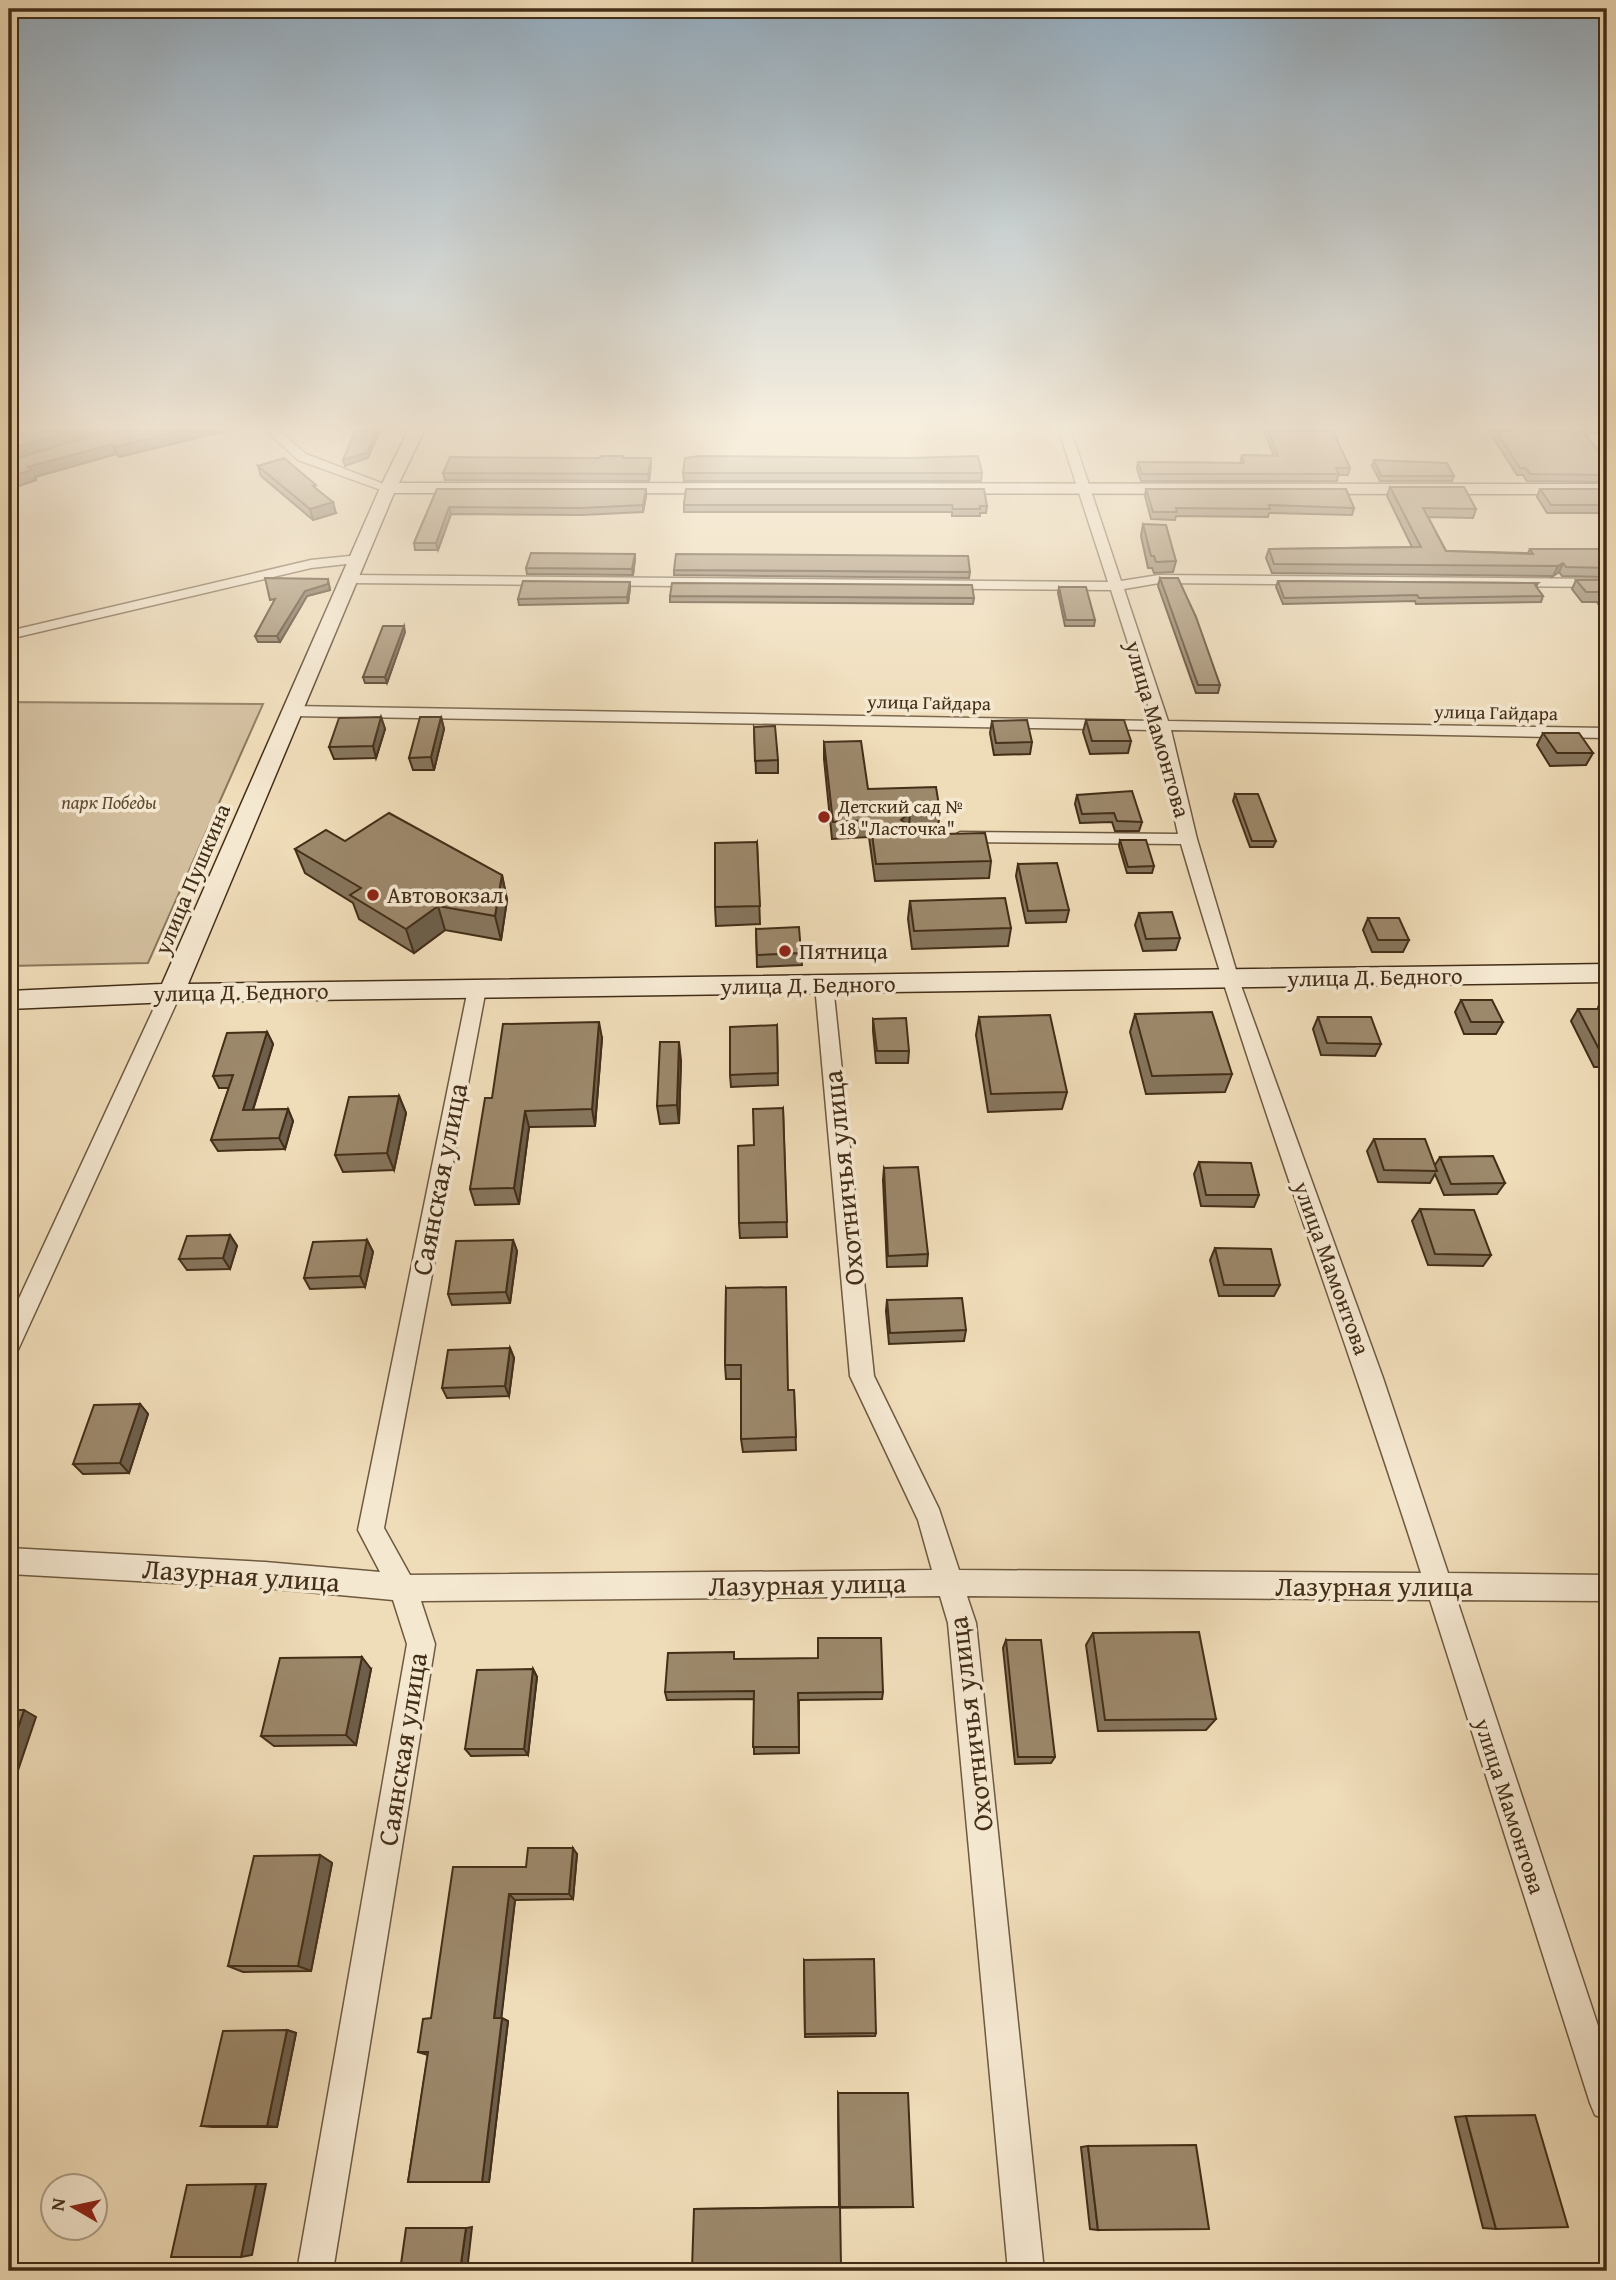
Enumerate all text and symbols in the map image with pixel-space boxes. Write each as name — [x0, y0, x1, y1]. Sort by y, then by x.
street label: улица Мамонтова — [1117, 636, 1200, 821]
street label: улица Гайдара — [866, 687, 991, 717]
street label: улица Гайдара — [1433, 697, 1558, 727]
park label: парк Победы — [61, 788, 157, 816]
place label: Детский сад № 18 "Ласточка" — [837, 792, 963, 842]
street label: улица Пушкина — [144, 798, 238, 960]
marker: Детский сад № 18 "Ласточка" — [816, 809, 832, 825]
place label: Автовокзал — [387, 878, 504, 911]
marker: Автовокзал — [365, 887, 381, 903]
place label: Пятница — [799, 934, 888, 967]
marker: Пятница — [777, 943, 793, 959]
street label: улица Д. Бедного — [1286, 958, 1463, 995]
street label: улица Д. Бедного — [719, 966, 896, 1003]
street label: улица Д. Бедного — [152, 973, 329, 1010]
street label: Охотничья улица — [811, 1068, 874, 1288]
street label: Саянская улица — [400, 1078, 477, 1279]
street label: улица Мамонтова — [1285, 1175, 1379, 1359]
street label: Лазурная улица — [141, 1547, 342, 1602]
street label: Лазурная улица — [708, 1561, 907, 1606]
street label: Лазурная улица — [1275, 1565, 1474, 1606]
street label: Охотничья улица — [936, 1614, 1003, 1834]
street label: Саянская улица — [366, 1649, 437, 1849]
street label: улица Мамонтова — [1466, 1713, 1554, 1898]
north arrow — [38, 2172, 108, 2242]
text: N — [42, 2196, 72, 2213]

